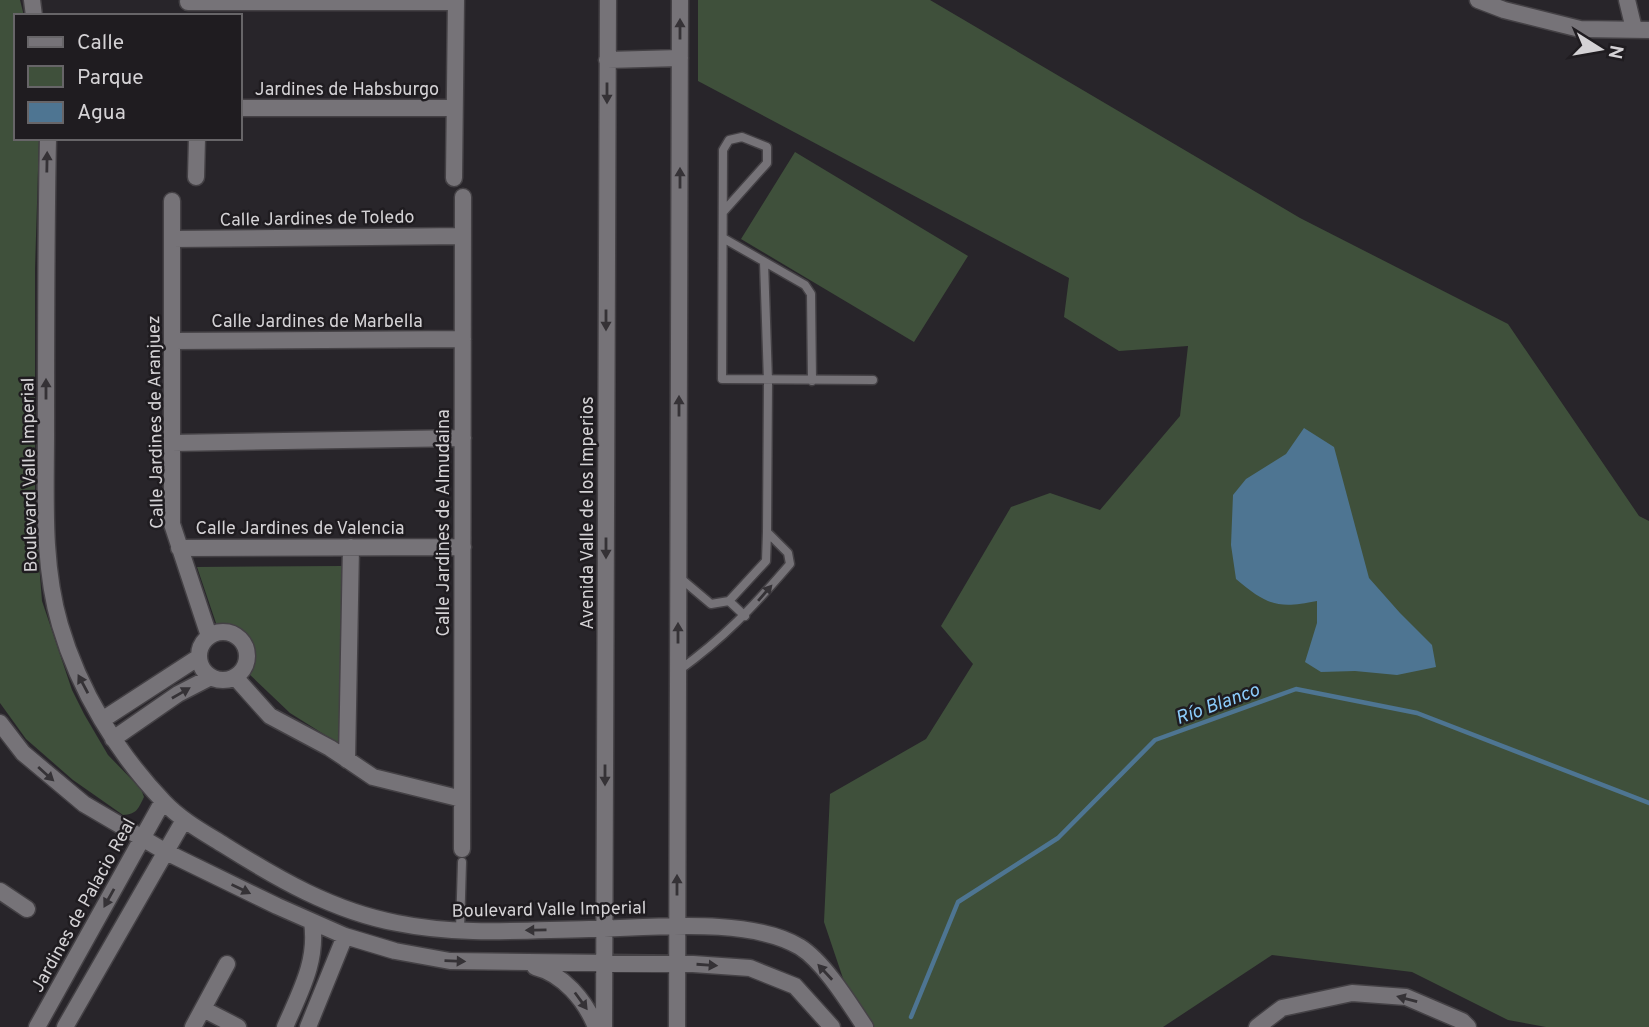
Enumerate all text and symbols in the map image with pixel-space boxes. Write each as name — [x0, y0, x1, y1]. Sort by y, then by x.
legend — [14, 14, 242, 140]
north arrow — [1565, 14, 1635, 84]
one-way arrow — [674, 18, 686, 40]
text: Calle — [77, 30, 124, 57]
text: N — [1602, 43, 1628, 61]
text: Parque — [77, 65, 144, 92]
street label: Jardines de Habsburgo — [255, 79, 439, 102]
one-way arrow — [601, 82, 613, 104]
text: Agua — [77, 100, 126, 127]
one-way arrow — [42, 150, 53, 172]
one-way arrow — [674, 167, 686, 189]
street label: Calle Jardines de Toledo — [219, 206, 415, 233]
one-way arrow — [601, 309, 612, 331]
street label: Calle Jardines de Marbella — [211, 311, 423, 334]
street label: Calle Jardines de Aranjuez — [143, 315, 170, 529]
street label: Boulevard Valle Imperial — [17, 377, 44, 573]
one-way arrow — [40, 378, 52, 400]
one-way arrow — [673, 395, 685, 417]
street label: Avenida Valle de los Imperios — [577, 396, 600, 630]
street label: Calle Jardines de Almudaina — [433, 409, 456, 637]
street label: Calle Jardines de Valencia — [195, 518, 405, 541]
one-way arrow — [600, 537, 612, 559]
one-way arrow — [757, 584, 773, 602]
one-way arrow — [672, 622, 684, 644]
one-way arrow — [77, 675, 89, 694]
water label: Río Blanco — [1173, 678, 1264, 731]
one-way arrow — [172, 687, 191, 699]
one-way arrow — [599, 764, 611, 786]
one-way arrow — [37, 765, 54, 781]
street label: Jardines de Palacio Real — [27, 815, 142, 997]
one-way arrow — [671, 874, 683, 896]
one-way arrow — [231, 883, 251, 894]
one-way arrow — [103, 888, 115, 907]
street label: Boulevard Valle Imperial — [451, 897, 647, 924]
one-way arrow — [525, 924, 547, 936]
one-way arrow — [444, 955, 466, 966]
one-way arrow — [696, 960, 718, 971]
one-way arrow — [817, 964, 833, 981]
one-way arrow — [574, 992, 588, 1010]
one-way arrow — [1395, 993, 1417, 1004]

